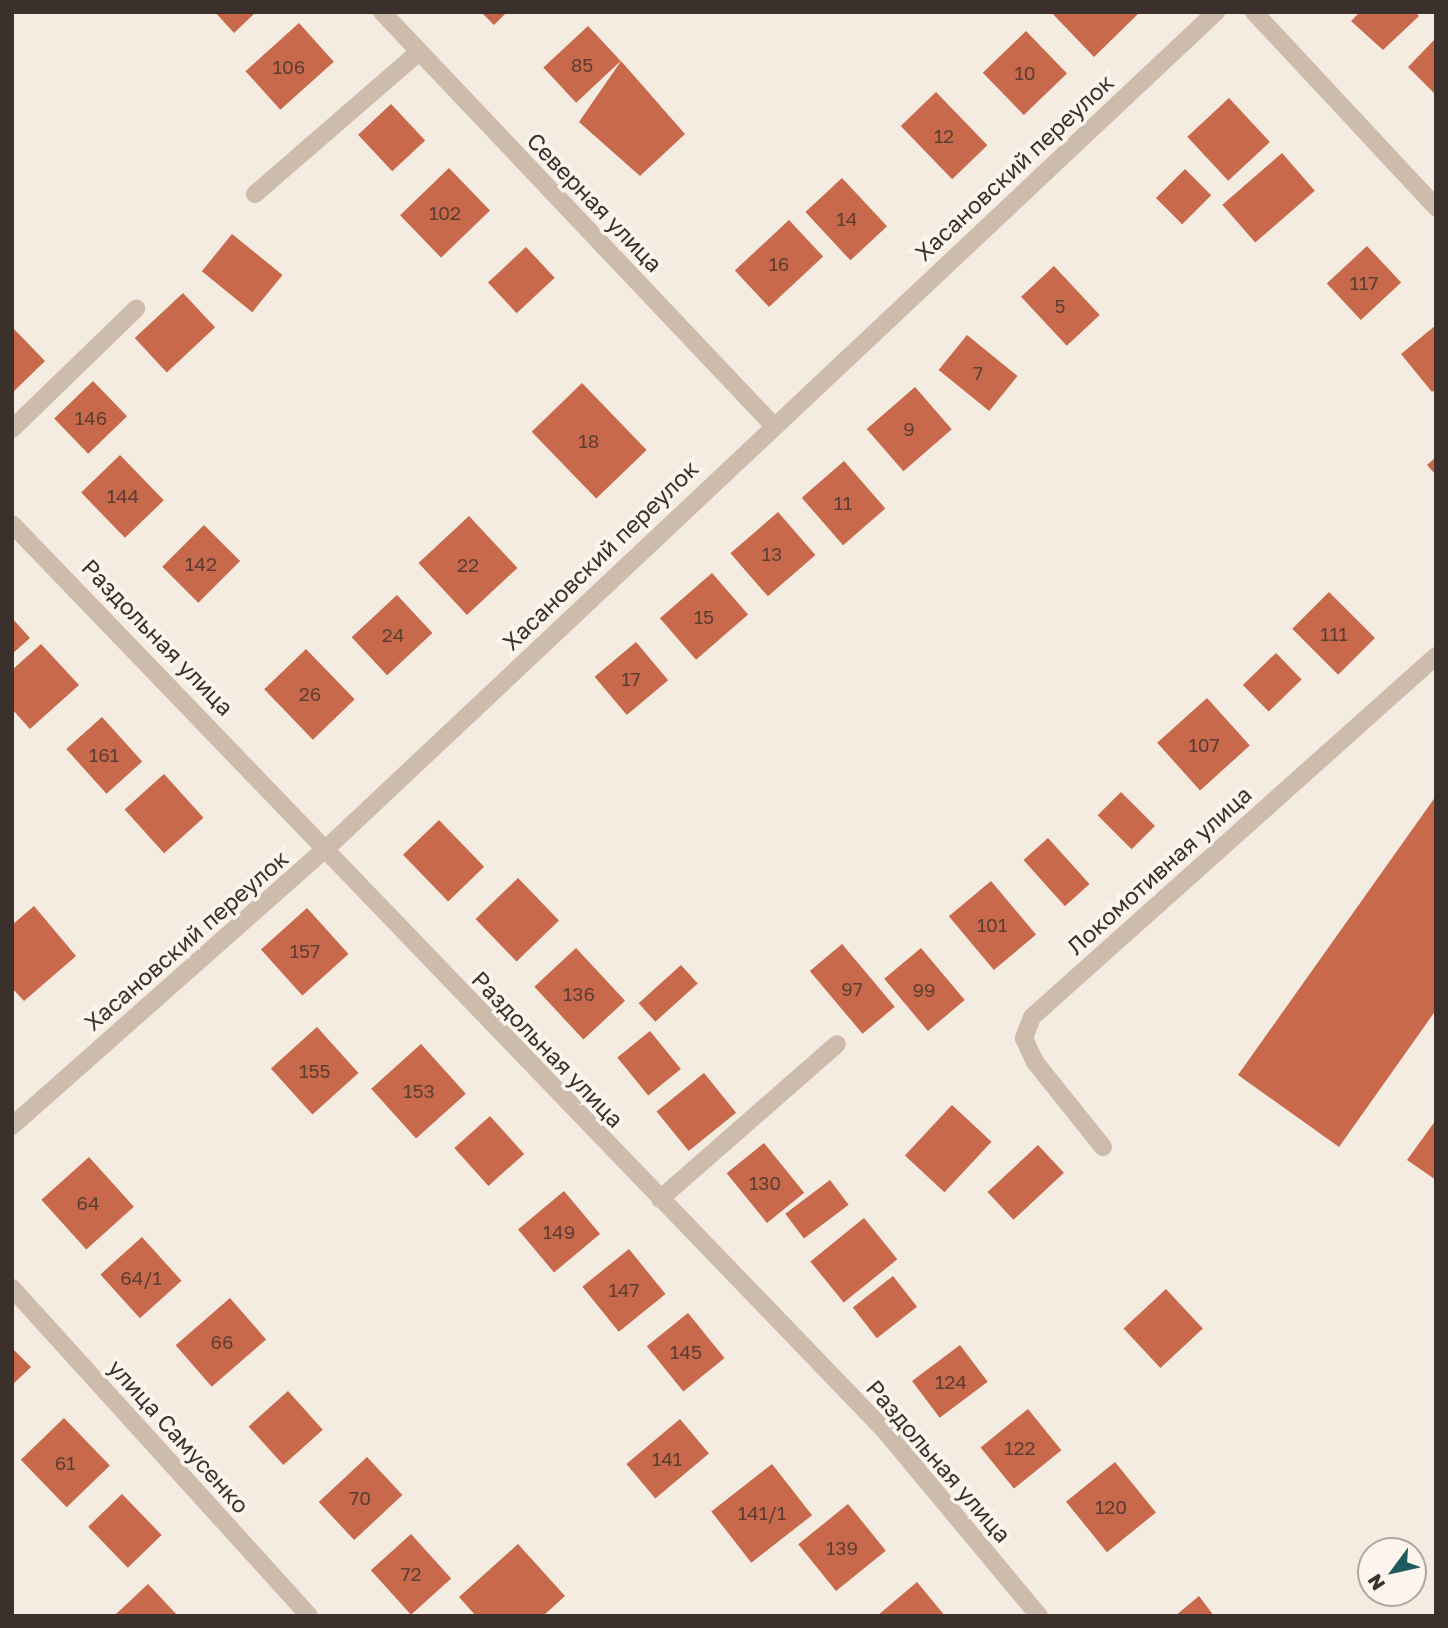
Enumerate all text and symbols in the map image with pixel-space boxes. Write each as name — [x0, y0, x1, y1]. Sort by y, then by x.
house number: 85 — [571, 54, 593, 76]
house number: 106 — [273, 56, 305, 78]
house number: 10 — [1015, 62, 1035, 84]
street label: Хасановский переулок — [909, 68, 1119, 266]
house number: 12 — [934, 125, 954, 147]
street label: Северная улица — [522, 127, 668, 277]
house number: 102 — [429, 202, 461, 224]
house number: 14 — [837, 208, 857, 230]
house number: 16 — [769, 253, 789, 275]
house number: 117 — [1350, 272, 1378, 294]
house number: 5 — [1054, 295, 1066, 317]
house number: 7 — [973, 362, 983, 384]
house number: 146 — [75, 407, 107, 429]
house number: 9 — [903, 418, 915, 440]
house number: 18 — [579, 430, 599, 452]
street label: Хасановский переулок — [497, 454, 703, 656]
house number: 144 — [107, 485, 139, 507]
house number: 11 — [834, 492, 852, 514]
house number: 13 — [762, 543, 782, 565]
street label: Раздольная улица — [76, 553, 240, 721]
house number: 142 — [185, 553, 217, 575]
house number: 22 — [457, 554, 479, 576]
house number: 15 — [694, 606, 714, 628]
house number: 111 — [1320, 623, 1348, 645]
house number: 24 — [382, 624, 404, 646]
house number: 17 — [621, 668, 641, 690]
house number: 26 — [299, 683, 321, 705]
house number: 107 — [1188, 734, 1220, 756]
house number: 161 — [89, 744, 119, 766]
street label: Локомотивная улица — [1061, 780, 1257, 960]
street label: Хасановский переулок — [78, 844, 294, 1036]
house number: 101 — [977, 914, 1007, 936]
house number: 157 — [290, 940, 320, 962]
street label: Раздольная улица — [466, 965, 630, 1133]
house number: 97 — [841, 978, 863, 1000]
house number: 99 — [913, 979, 935, 1001]
house number: 136 — [563, 983, 595, 1005]
house number: 155 — [299, 1060, 331, 1082]
house number: 153 — [403, 1080, 435, 1102]
house number: 130 — [749, 1172, 781, 1194]
house number: 64 — [76, 1192, 100, 1214]
house number: 149 — [543, 1221, 575, 1243]
house number: 64/1 — [120, 1267, 162, 1289]
house number: 147 — [609, 1279, 639, 1301]
house number: 66 — [211, 1331, 233, 1353]
house number: 145 — [670, 1341, 702, 1363]
street label: улица Самусенко — [103, 1353, 255, 1519]
house number: 124 — [935, 1371, 967, 1393]
street label: Раздольная улица — [861, 1374, 1017, 1548]
house number: 122 — [1004, 1437, 1036, 1459]
house number: 141 — [652, 1448, 682, 1470]
house number: 61 — [55, 1452, 75, 1474]
house number: 70 — [349, 1487, 371, 1509]
house number: 120 — [1095, 1496, 1127, 1518]
house number: 141/1 — [738, 1502, 786, 1524]
house number: 139 — [826, 1537, 858, 1559]
north arrow — [1357, 1537, 1427, 1607]
house number: 72 — [400, 1563, 422, 1585]
text: N — [1362, 1570, 1389, 1595]

